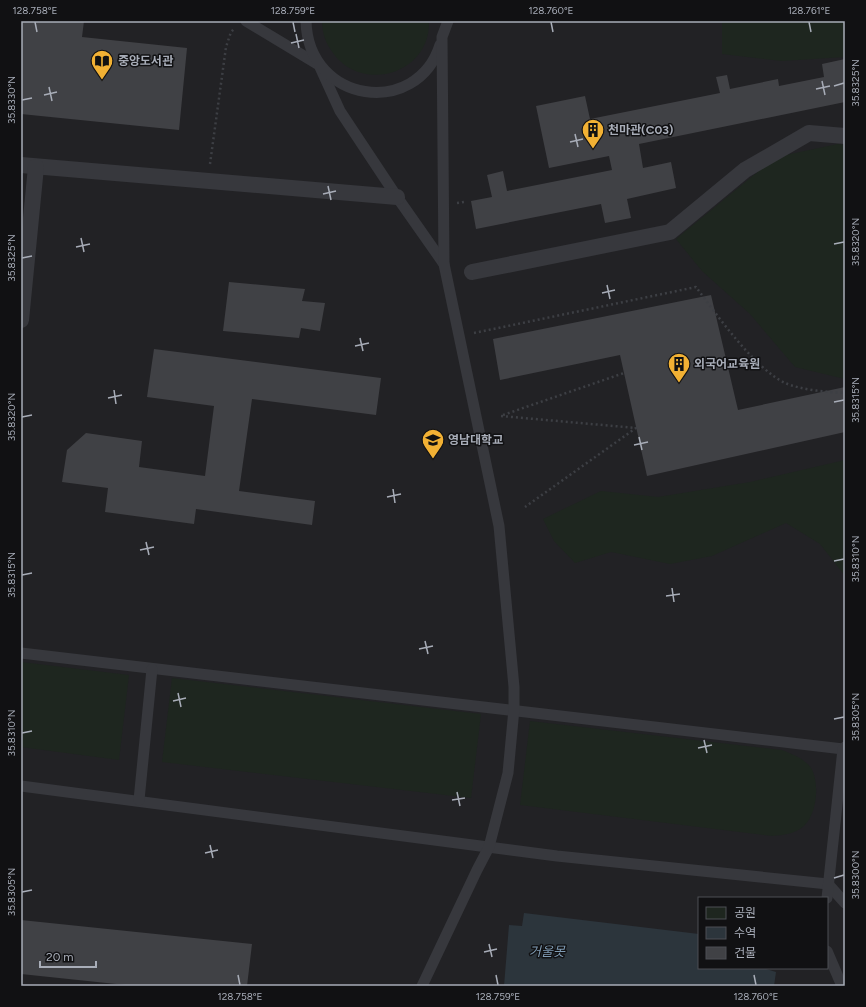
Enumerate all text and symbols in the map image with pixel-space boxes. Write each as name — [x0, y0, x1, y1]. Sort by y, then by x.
text: 128.758°E — [13, 4, 57, 17]
text: 128.759°E — [271, 4, 315, 17]
text: 128.760°E — [529, 4, 574, 17]
text: 128.761°E — [788, 4, 830, 17]
library icon: 중앙도서관 — [89, 48, 115, 81]
place label: 중앙도서관 — [118, 54, 173, 68]
text: 35.8325°N — [849, 59, 862, 107]
text: 35.8330°N — [5, 76, 18, 124]
building icon: 천마관(C03) — [580, 117, 606, 150]
place label: 천마관(C03) — [608, 123, 674, 137]
text: 35.8320°N — [849, 218, 862, 266]
text: 35.8325°N — [5, 234, 18, 282]
building icon: 외국어교육원 — [666, 351, 692, 384]
place label: 외국어교육원 — [694, 357, 760, 371]
text: 35.8315°N — [849, 377, 862, 423]
text: 35.8320°N — [5, 393, 18, 441]
school or university icon: 영남대학교 — [420, 427, 446, 460]
place label: 영남대학교 — [448, 433, 503, 447]
text: 35.8310°N — [849, 536, 862, 582]
text: 35.8315°N — [5, 552, 18, 598]
text: 35.8305°N — [849, 693, 862, 741]
text: 35.8310°N — [5, 710, 18, 756]
text: 35.8300°N — [849, 850, 862, 900]
text: 35.8305°N — [5, 868, 18, 916]
legend — [698, 897, 828, 969]
text: 공원 — [734, 906, 756, 920]
text: 수역 — [734, 926, 756, 940]
scale bar — [40, 943, 96, 969]
water label: 거울못 — [529, 944, 566, 959]
text: 건물 — [734, 946, 756, 960]
text: 20 m — [46, 950, 74, 964]
text: 128.758°E — [218, 990, 262, 1003]
text: 128.759°E — [476, 990, 520, 1003]
text: 128.760°E — [734, 990, 779, 1003]

